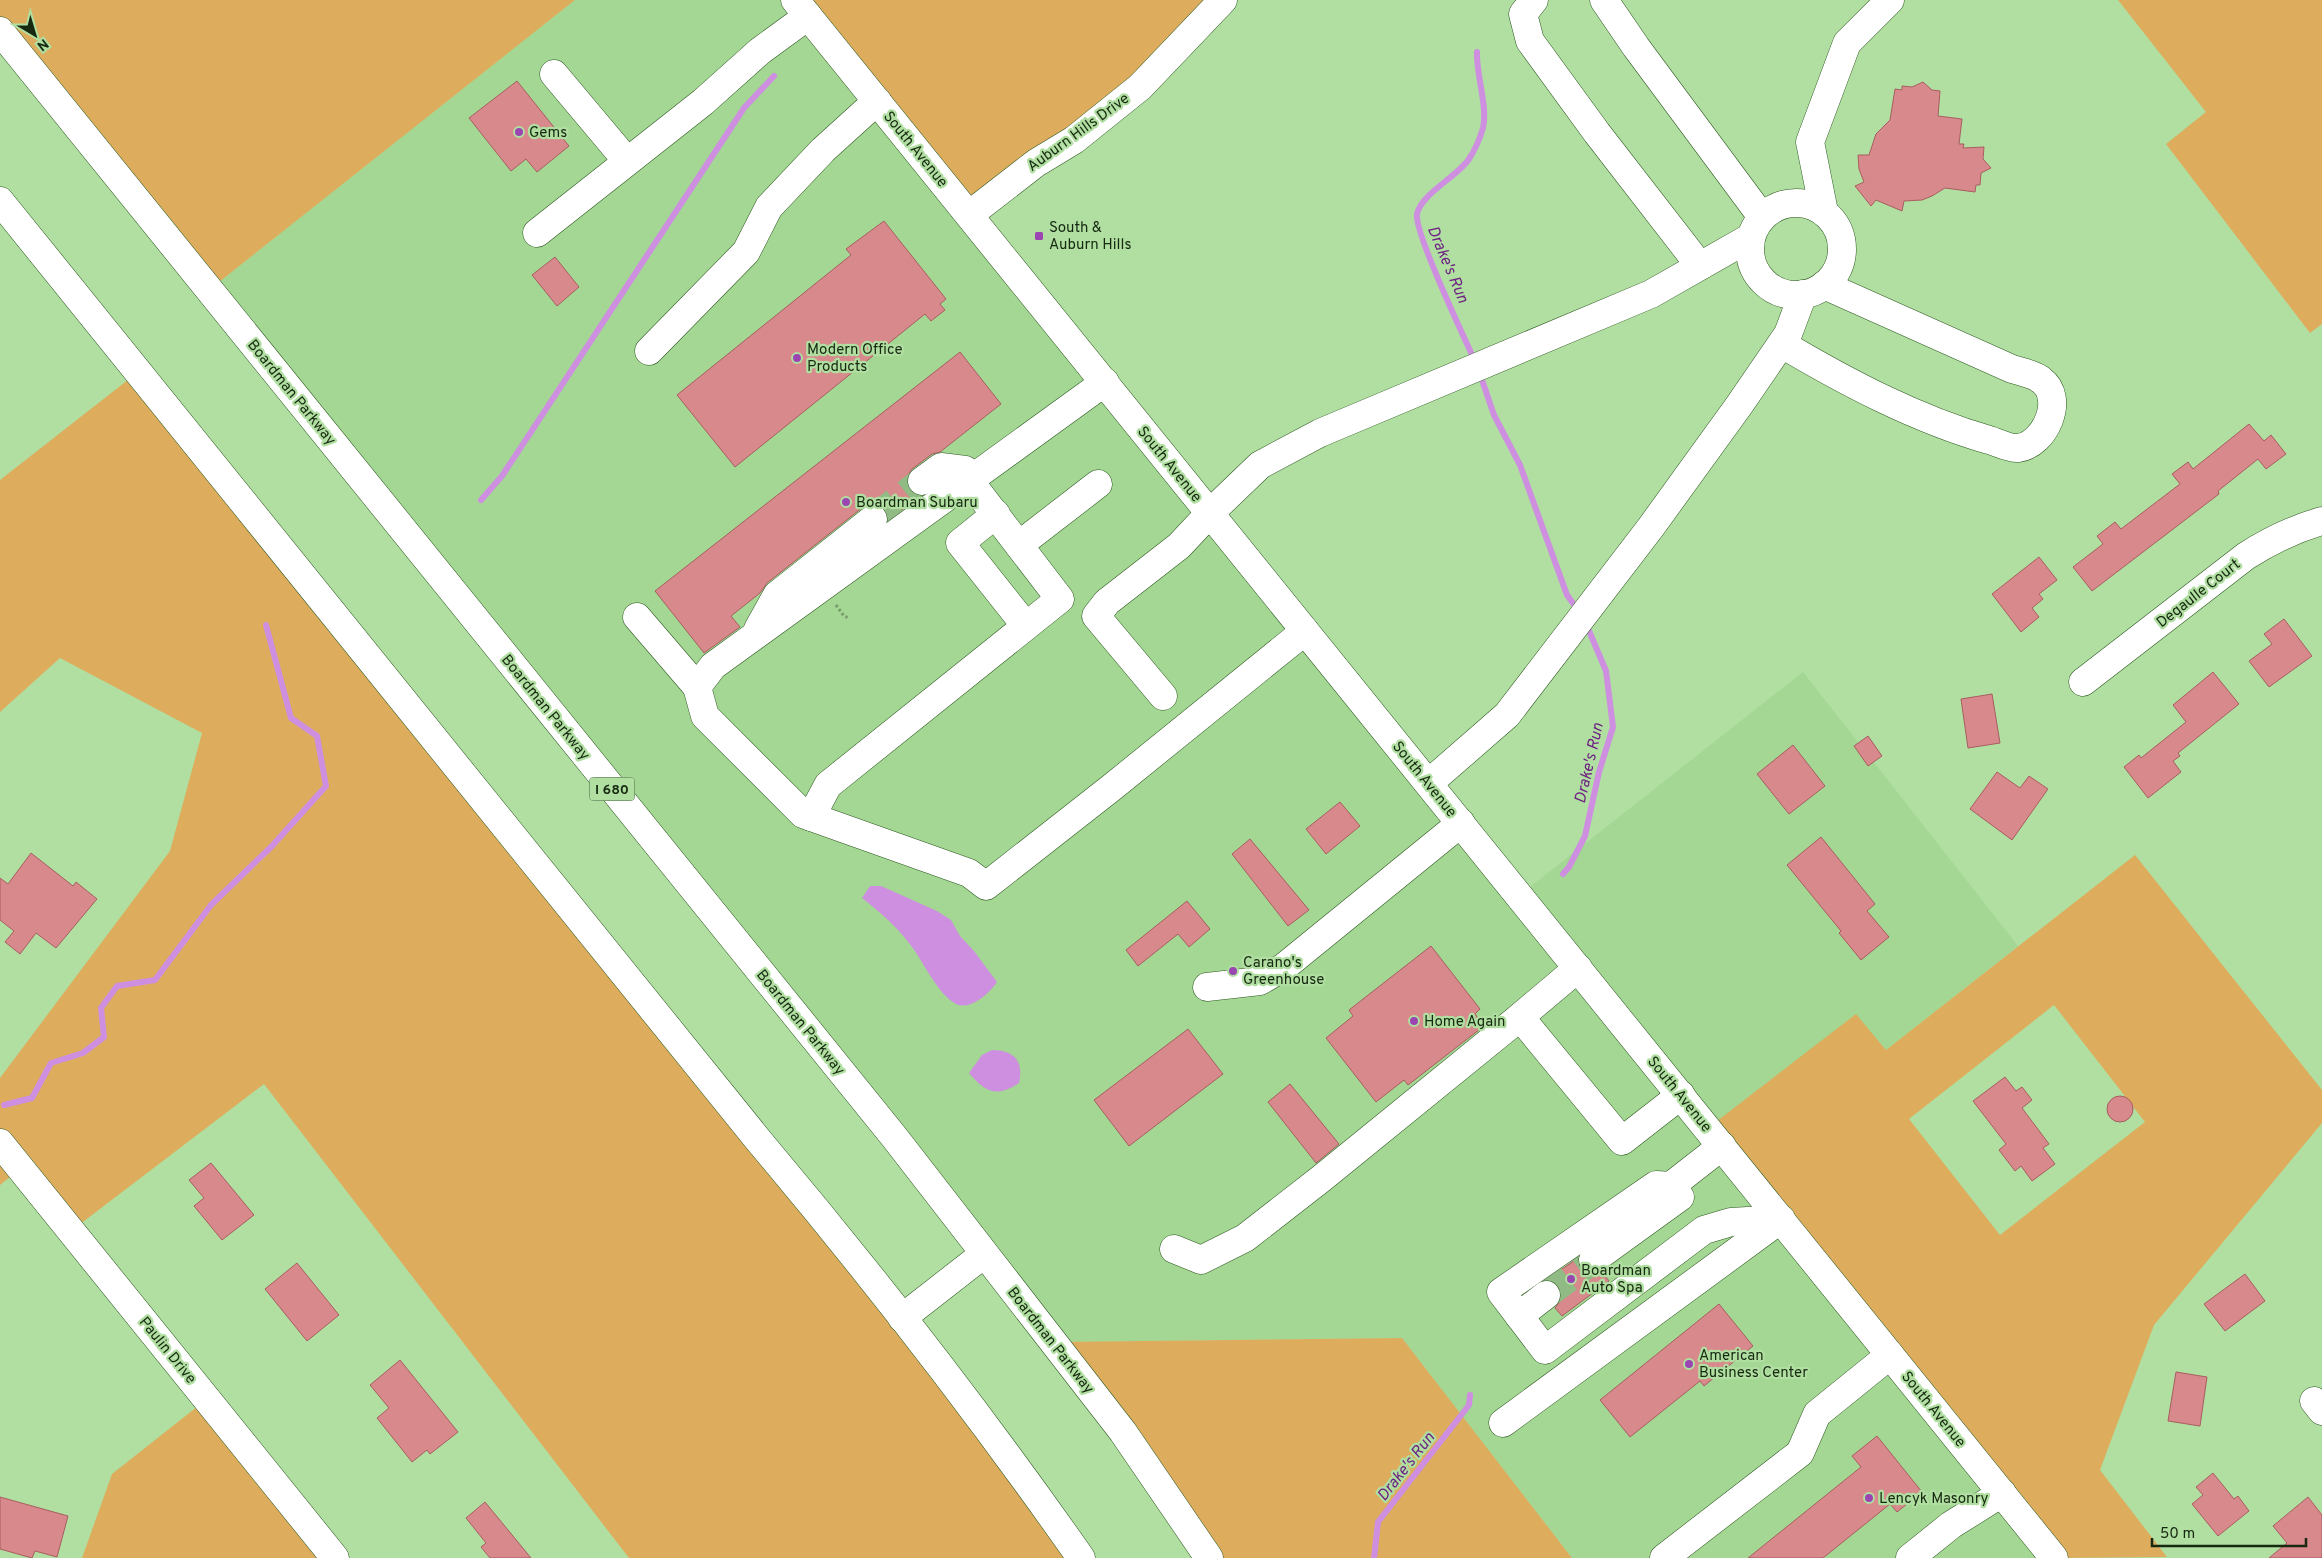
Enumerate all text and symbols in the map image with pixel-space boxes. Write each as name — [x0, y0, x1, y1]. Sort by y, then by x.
north arrow — [10, 10, 60, 60]
text: N — [33, 34, 51, 54]
street label: Auburn Hills Drive — [1024, 90, 1134, 177]
street label: South Avenue — [878, 108, 951, 192]
place label: Gems — [529, 124, 567, 143]
marker: Gems — [513, 126, 525, 138]
place label: South & Auburn Hills — [1049, 219, 1131, 255]
water label: Drake's Run — [1422, 223, 1473, 307]
marker: South & Auburn Hills — [1033, 230, 1045, 242]
street label: Boardman Parkway — [242, 336, 339, 450]
place label: Modern Office Products — [807, 341, 903, 377]
marker: Modern Office Products — [791, 352, 803, 364]
street label: South Avenue — [1132, 423, 1205, 507]
place label: Boardman Subaru — [856, 494, 978, 513]
marker: Boardman Subaru — [840, 496, 852, 508]
street label: Degaulle Court — [2153, 556, 2245, 633]
street label: Boardman Parkway — [496, 651, 593, 765]
water label: Drake's Run — [1571, 721, 1609, 806]
street label: South Avenue — [1387, 738, 1460, 822]
road number: I 680 — [590, 778, 634, 801]
place label: Carano's Greenhouse — [1243, 954, 1324, 990]
marker: Carano's Greenhouse — [1227, 965, 1239, 977]
street label: Boardman Parkway — [751, 966, 848, 1080]
place label: Home Again — [1424, 1013, 1505, 1032]
marker: Home Again — [1408, 1015, 1420, 1027]
street label: South Avenue — [1642, 1053, 1715, 1137]
place label: Boardman Auto Spa — [1581, 1262, 1651, 1298]
marker: Boardman Auto Spa — [1565, 1273, 1577, 1285]
street label: Boardman Parkway — [1002, 1284, 1098, 1398]
street label: Paulin Drive — [134, 1314, 200, 1388]
place label: American Business Center — [1699, 1347, 1808, 1383]
marker: American Business Center — [1683, 1358, 1695, 1370]
street label: South Avenue — [1896, 1368, 1969, 1452]
water label: Drake's Run — [1373, 1429, 1440, 1506]
place label: Lencyk Masonry — [1879, 1490, 1989, 1509]
marker: Lencyk Masonry — [1863, 1492, 1875, 1504]
scale bar — [2152, 1516, 2306, 1548]
text: 50 m — [2160, 1525, 2195, 1544]

